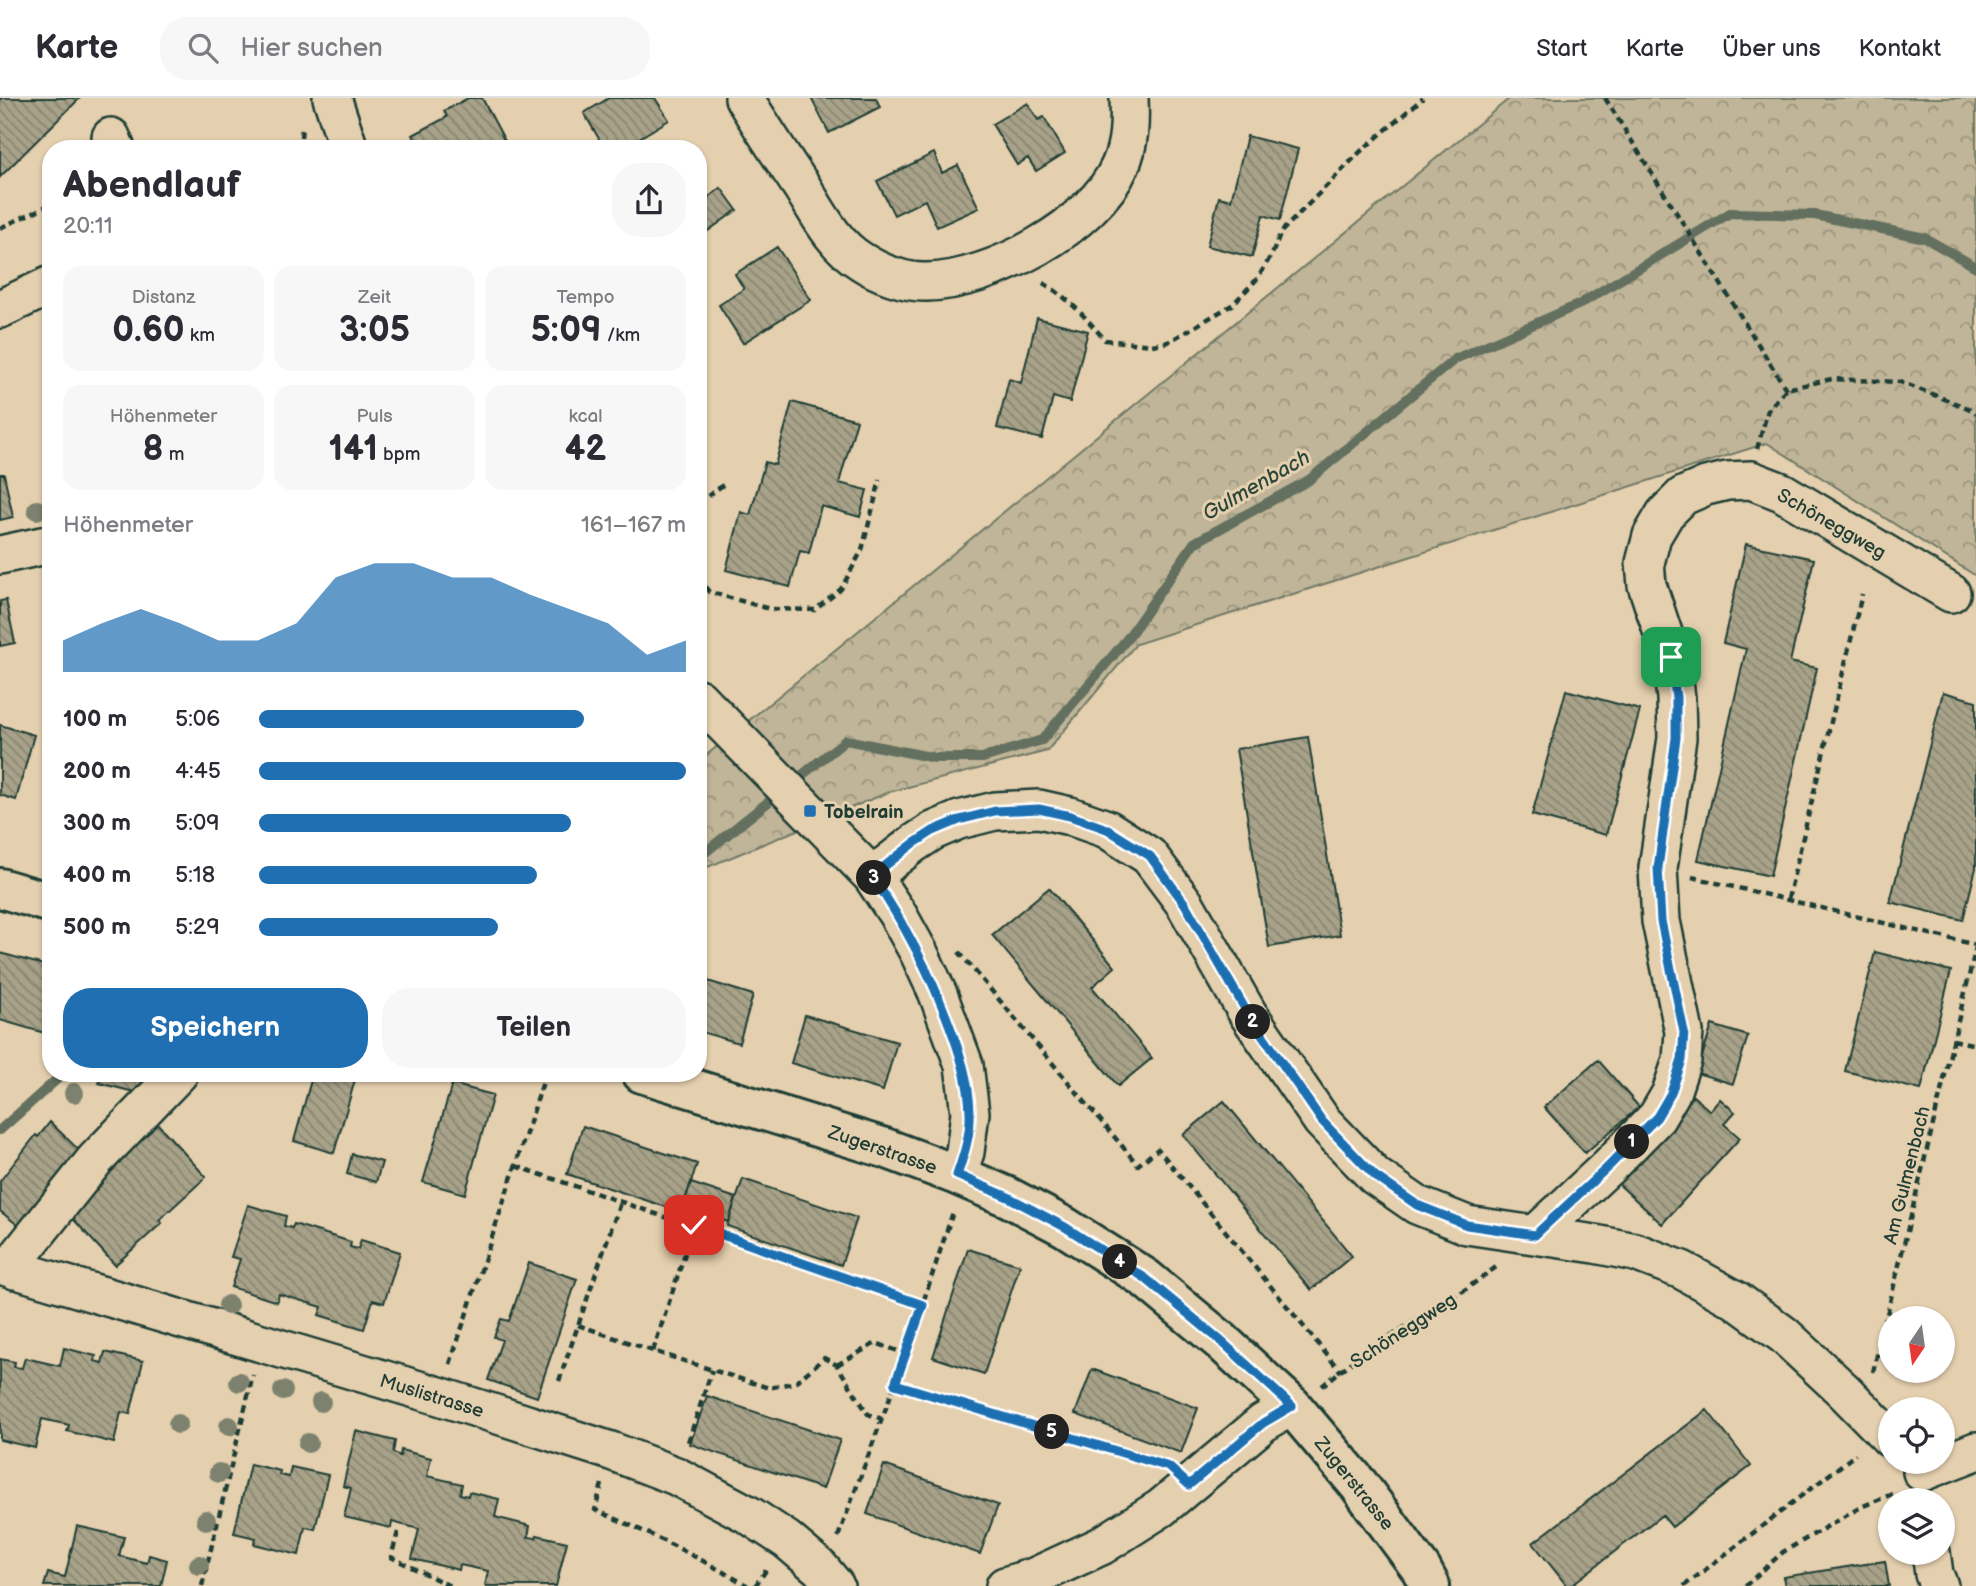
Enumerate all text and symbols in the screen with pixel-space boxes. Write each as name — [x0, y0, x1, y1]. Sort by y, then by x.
search box — [160, 17, 650, 80]
text: Karte — [35, 28, 118, 68]
icon: search — [184, 29, 222, 67]
text: Hier suchen — [240, 33, 383, 64]
text: Start — [1536, 34, 1587, 63]
text: Karte — [1625, 34, 1684, 63]
text: Über uns — [1722, 34, 1821, 63]
text: Kontakt — [1859, 34, 1941, 63]
text: Abendlauf — [63, 163, 241, 208]
button: share — [612, 163, 686, 237]
text: 20:11 — [63, 212, 113, 240]
text: Distanz — [132, 286, 195, 309]
text: Zeit — [358, 286, 391, 309]
text: Tempo — [556, 286, 615, 309]
text: 0.60 — [112, 309, 185, 352]
text: 3:05 — [339, 309, 410, 352]
text: 5:09 — [531, 309, 602, 352]
text: km — [185, 324, 215, 347]
text: /km — [602, 324, 640, 347]
text: Höhenmeter — [110, 405, 217, 428]
text: Puls — [356, 405, 393, 428]
text: kcal — [568, 405, 603, 428]
text: 8 — [143, 428, 164, 471]
text: 141 — [329, 428, 378, 471]
text: 42 — [565, 428, 606, 471]
text: m — [164, 443, 184, 466]
text: bpm — [378, 443, 420, 466]
water label: Gulmenbach — [1198, 444, 1315, 526]
street label: Schöneggweg — [1773, 484, 1890, 565]
text: Höhenmeter — [63, 511, 193, 539]
text: 161–167 m — [581, 511, 686, 539]
pin — [1641, 627, 1701, 687]
icon: arrive — [1652, 638, 1690, 676]
text: 100 m — [63, 705, 127, 733]
text: 5:06 — [175, 705, 220, 733]
text: 200 m — [63, 757, 131, 785]
text: 4:45 — [175, 757, 221, 785]
place label: Tobelrain — [824, 801, 904, 824]
marker: Tobelrain — [802, 803, 818, 819]
text: 300 m — [63, 809, 131, 837]
text: 5:09 — [175, 809, 220, 837]
pin: 3 — [856, 860, 892, 896]
text: 400 m — [63, 861, 131, 889]
text: 5:18 — [175, 861, 215, 889]
text: 3 — [868, 866, 879, 889]
text: 500 m — [63, 913, 131, 941]
text: 5:29 — [175, 913, 220, 941]
button: Speichern — [63, 988, 368, 1068]
button: Teilen — [382, 988, 686, 1068]
pin: 2 — [1236, 1004, 1270, 1040]
text: 2 — [1247, 1010, 1258, 1033]
street label: Am Gulmenbach — [1879, 1104, 1936, 1247]
street label: Zugerstrasse — [824, 1121, 940, 1180]
pin: 1 — [1614, 1124, 1650, 1160]
text: 1 — [1628, 1130, 1636, 1153]
pin — [664, 1195, 724, 1255]
icon: check — [675, 1206, 713, 1244]
pin: 4 — [1102, 1244, 1138, 1280]
text: 4 — [1114, 1250, 1125, 1273]
street label: Schöneggweg — [1347, 1288, 1461, 1374]
north arrow — [1878, 1306, 1955, 1382]
map controls — [1878, 1306, 1955, 1565]
street label: Muslistrasse — [377, 1370, 486, 1423]
button: locate — [1878, 1397, 1955, 1474]
pin: 5 — [1034, 1414, 1070, 1450]
text: 5 — [1046, 1420, 1057, 1443]
street label: Zugerstrasse — [1309, 1432, 1398, 1535]
button: layers — [1878, 1488, 1955, 1565]

